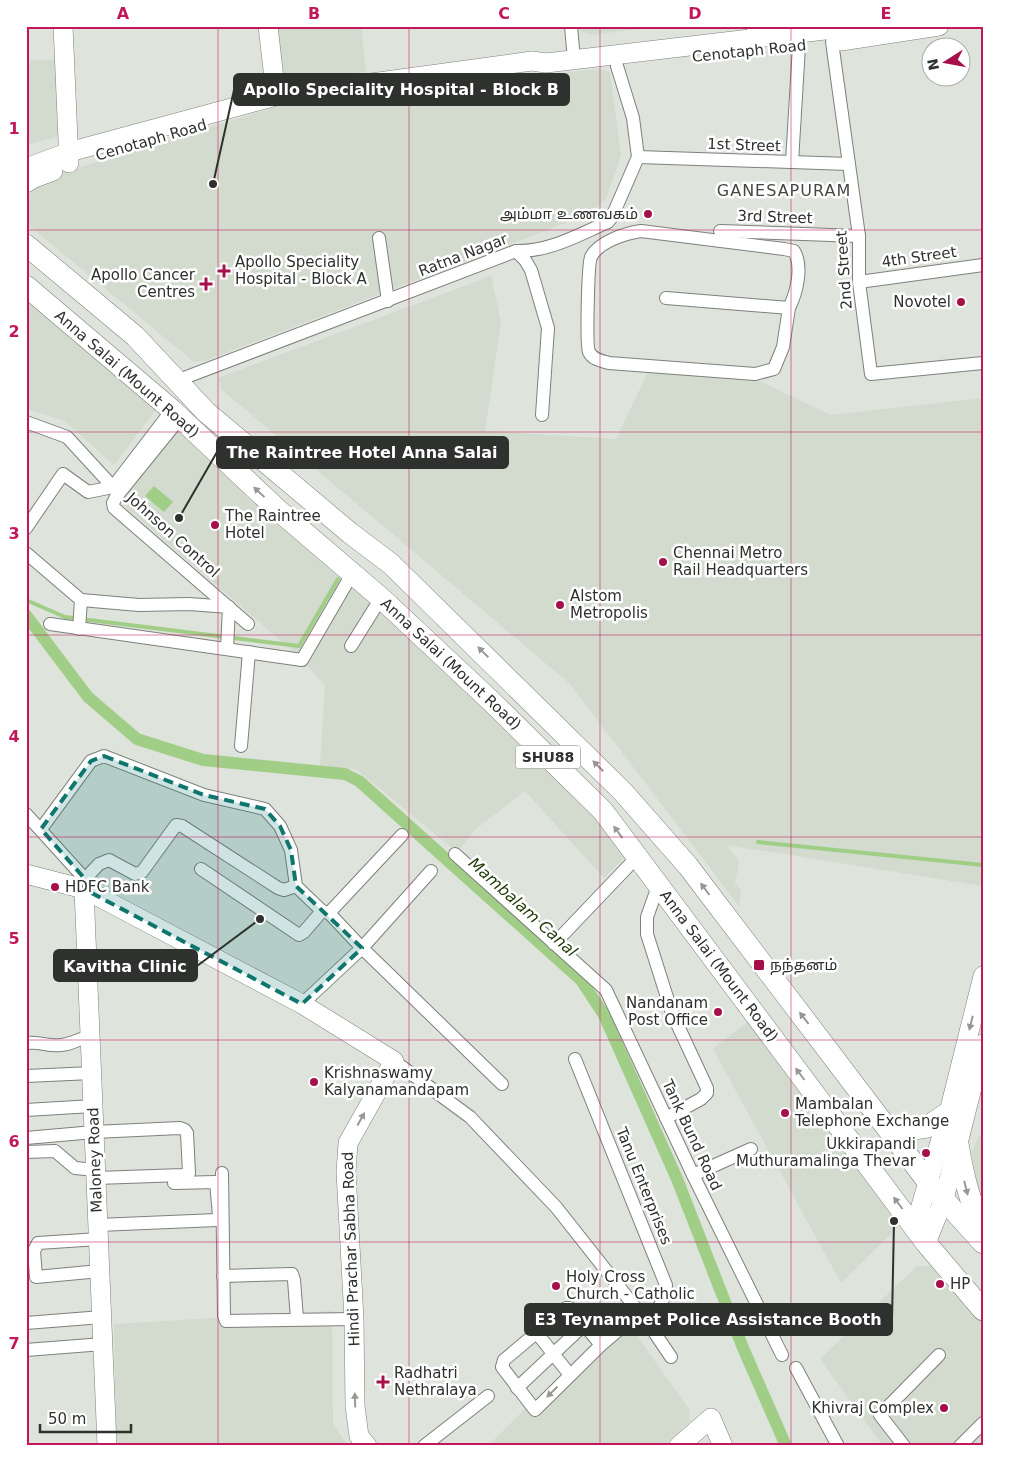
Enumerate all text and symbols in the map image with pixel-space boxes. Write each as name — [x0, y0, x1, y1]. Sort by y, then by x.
text: A — [117, 4, 130, 23]
text: B — [308, 4, 320, 23]
text: C — [498, 4, 510, 23]
text: D — [688, 4, 702, 23]
text: E — [881, 4, 891, 23]
street label: Cenotaph Road — [691, 36, 807, 66]
north arrow — [922, 38, 972, 88]
text: N — [924, 57, 942, 72]
callout: Apollo Speciality Hospital - Block B — [234, 74, 569, 105]
text: Apollo Speciality Hospital - Block B — [243, 80, 559, 99]
street label: Cenotaph Road — [93, 116, 209, 164]
text: 1 — [8, 119, 20, 138]
street label: 1st Street — [707, 135, 781, 155]
district label: GANESAPURAM — [717, 181, 851, 200]
place label: அம்மா உணவகம் — [500, 205, 638, 223]
street label: 3rd Street — [737, 207, 813, 227]
marker: அம்மா உணவகம் — [642, 208, 654, 220]
street label: Ratna Nagar — [416, 229, 511, 280]
street label: 2nd Street — [832, 230, 856, 310]
street label: 4th Street — [880, 243, 958, 271]
place label: Apollo Speciality Hospital - Block A — [235, 253, 367, 288]
marker: Apollo Speciality Hospital - Block A — [217, 264, 231, 278]
place label: Apollo Cancer Centres — [91, 266, 196, 301]
marker: Apollo Cancer Centres — [199, 277, 213, 291]
place label: Novotel — [893, 293, 951, 311]
marker: Novotel — [955, 296, 967, 308]
street label: Anna Salai (Mount Road) — [51, 306, 203, 442]
text: 2 — [8, 322, 20, 341]
callout: The Raintree Hotel Anna Salai — [217, 437, 508, 468]
text: The Raintree Hotel Anna Salai — [226, 443, 498, 462]
one-way arrow — [253, 486, 265, 498]
street label: Johnson Control — [122, 488, 223, 581]
place label: The Raintree Hotel — [224, 507, 321, 542]
marker: The Raintree Hotel — [209, 519, 221, 531]
text: 3 — [8, 524, 20, 543]
place label: Chennai Metro Rail Headquarters — [673, 544, 808, 579]
marker: Chennai Metro Rail Headquarters — [657, 556, 669, 568]
place label: Alstom Metropolis — [570, 587, 648, 622]
street label: Anna Salai (Mount Road) — [377, 594, 525, 734]
marker: Alstom Metropolis — [554, 599, 566, 611]
one-way arrow — [477, 646, 489, 658]
text: 4 — [8, 727, 20, 746]
road number: SHU88 — [516, 746, 580, 769]
one-way arrow — [593, 760, 605, 772]
one-way arrow — [613, 825, 623, 839]
water label: Mambalam Canal — [465, 853, 582, 961]
place label: HDFC Bank — [65, 878, 150, 896]
marker: HDFC Bank — [49, 881, 61, 893]
one-way arrow — [700, 882, 710, 896]
street label: Anna Salai (Mount Road) — [656, 887, 782, 1045]
text: 5 — [8, 929, 20, 948]
callout: Kavitha Clinic — [54, 950, 197, 981]
place label: நந்தனம் — [770, 956, 837, 975]
text: Kavitha Clinic — [63, 957, 187, 976]
marker: நந்தனம் — [752, 958, 766, 972]
place label: Nandanam Post Office — [626, 994, 708, 1029]
marker: Nandanam Post Office — [712, 1006, 724, 1018]
one-way arrow — [799, 1011, 809, 1024]
one-way arrow — [967, 1016, 975, 1031]
place label: Krishnaswamy Kalyanamandapam — [324, 1064, 469, 1099]
one-way arrow — [795, 1067, 805, 1081]
marker: Krishnaswamy Kalyanamandapam — [308, 1076, 320, 1088]
street label: Tank Bund Road — [658, 1076, 726, 1193]
place label: Mambalan Telephone Exchange — [794, 1095, 949, 1130]
street label: Maloney Road — [84, 1107, 106, 1213]
marker: Mambalan Telephone Exchange — [779, 1107, 791, 1119]
one-way arrow — [357, 1112, 366, 1125]
street label: Tanu Enterprises — [612, 1124, 676, 1247]
text: 6 — [8, 1132, 20, 1151]
place label: Ukkirapandi Muthuramalinga Thevar — [736, 1135, 917, 1170]
marker: Ukkirapandi Muthuramalinga Thevar — [920, 1147, 932, 1159]
street label: Hindi Prachar Sabha Road — [339, 1151, 363, 1347]
one-way arrow — [963, 1180, 971, 1195]
one-way arrow — [892, 1197, 903, 1210]
place label: Holy Cross Church - Catholic — [566, 1268, 695, 1303]
place label: HP — [950, 1275, 970, 1293]
marker: HP — [934, 1278, 946, 1290]
marker: Holy Cross Church - Catholic — [550, 1280, 562, 1292]
callout: E3 Teynampet Police Assistance Booth — [525, 1304, 892, 1335]
text: E3 Teynampet Police Assistance Booth — [534, 1310, 882, 1329]
text: 7 — [8, 1334, 20, 1353]
place label: Radhatri Nethralaya — [394, 1364, 477, 1399]
marker: Radhatri Nethralaya — [376, 1375, 390, 1389]
one-way arrow — [547, 1386, 559, 1398]
one-way arrow — [351, 1392, 359, 1408]
place label: Khivraj Complex — [812, 1399, 934, 1417]
scale bar — [40, 1402, 131, 1434]
marker: Khivraj Complex — [938, 1402, 950, 1414]
text: 50 m — [48, 1410, 86, 1428]

